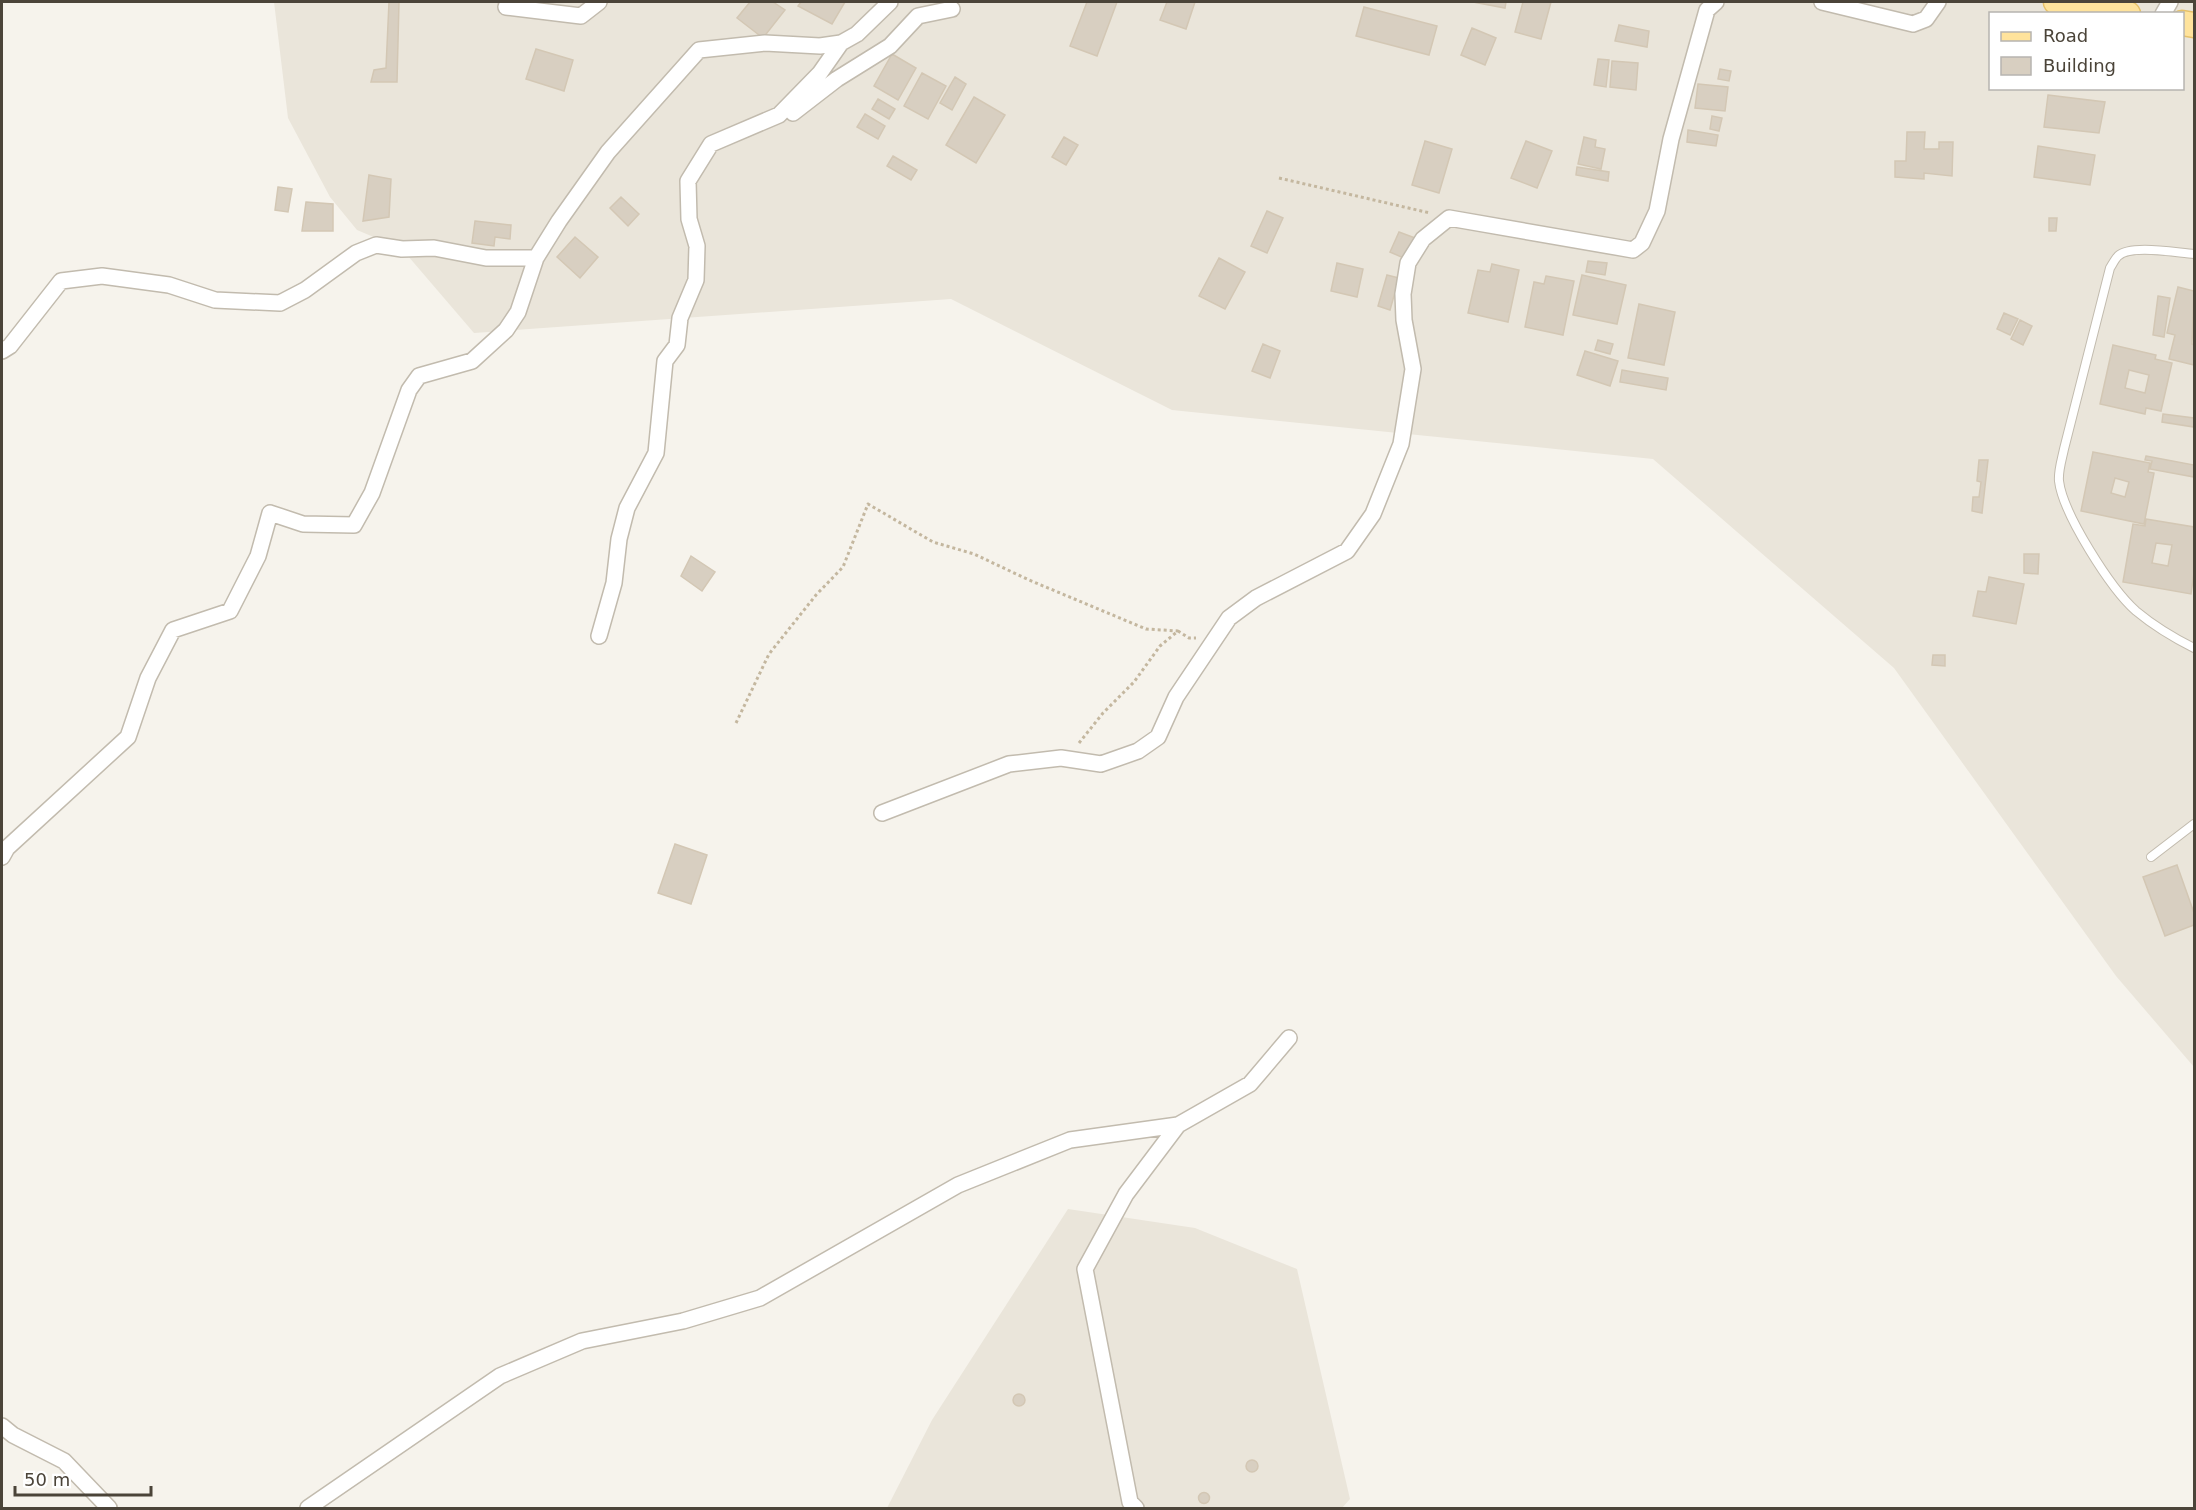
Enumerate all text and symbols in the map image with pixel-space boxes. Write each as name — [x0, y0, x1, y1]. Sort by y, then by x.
legend — [1989, 12, 2184, 90]
text: Road — [2043, 25, 2088, 46]
text: Building — [2043, 55, 2116, 76]
scale bar — [15, 1459, 152, 1497]
text: 50 m — [24, 1469, 70, 1490]

